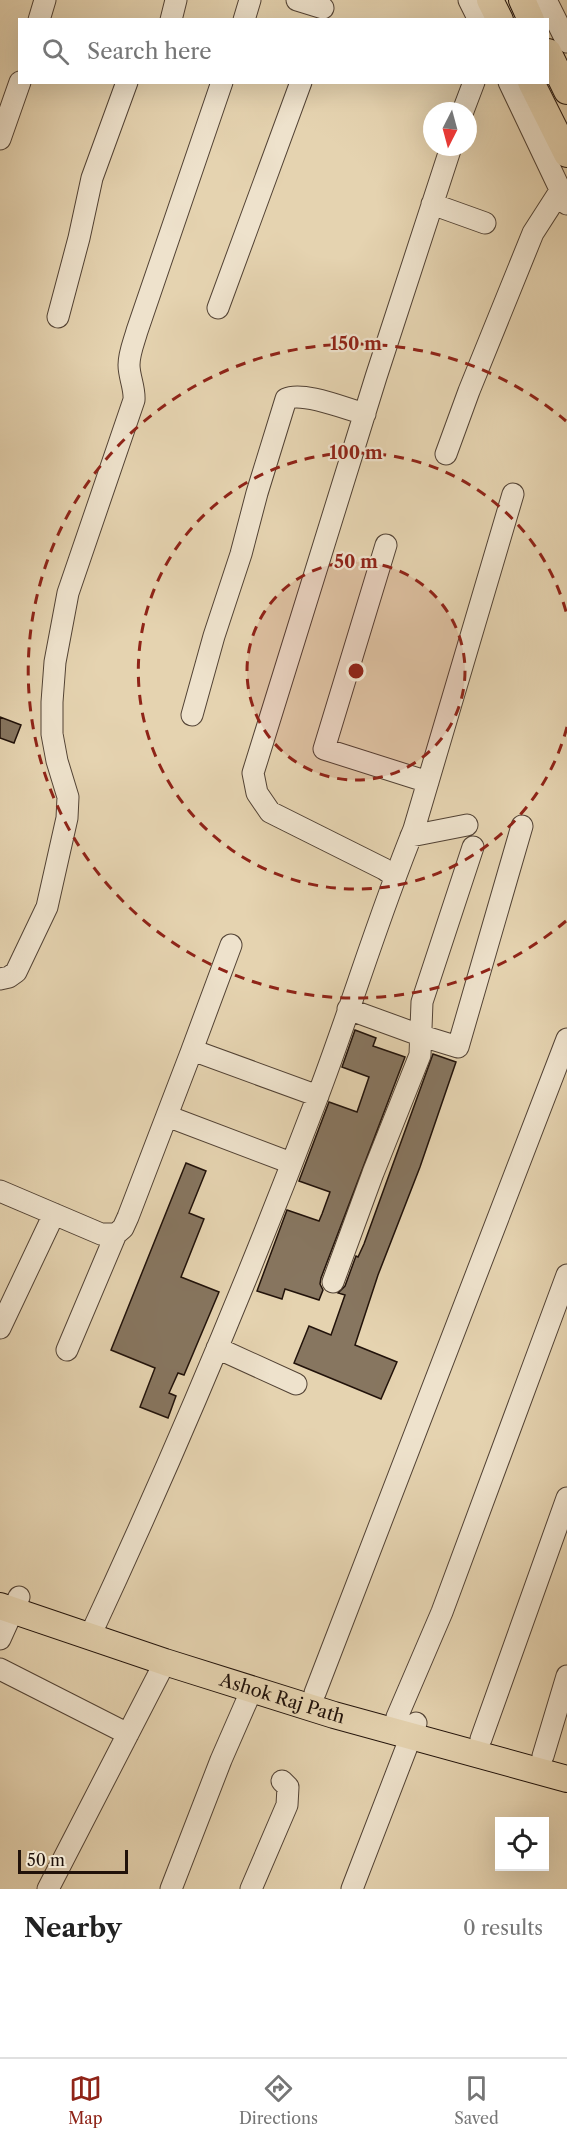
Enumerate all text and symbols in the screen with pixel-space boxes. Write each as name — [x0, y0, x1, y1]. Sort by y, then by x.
search box — [18, 18, 549, 84]
icon: search — [39, 35, 72, 68]
text: Search here — [87, 38, 212, 65]
north arrow — [423, 102, 477, 156]
text: 150 m — [330, 333, 382, 355]
text: 100 m — [329, 442, 383, 464]
text: 50 m — [334, 551, 378, 573]
centre of rings — [346, 661, 366, 681]
street label: Ashok Raj Path — [216, 1669, 347, 1728]
map controls — [495, 1817, 549, 1871]
button: locate — [495, 1817, 549, 1871]
scale bar — [18, 1847, 128, 1874]
text: 50 m — [27, 1850, 65, 1870]
text: Nearby — [24, 1912, 122, 1944]
text: 0 results — [463, 1916, 543, 1940]
tab: Map — [68, 2072, 103, 2128]
tab: Directions — [239, 2072, 318, 2128]
tab: Saved — [454, 2072, 499, 2128]

